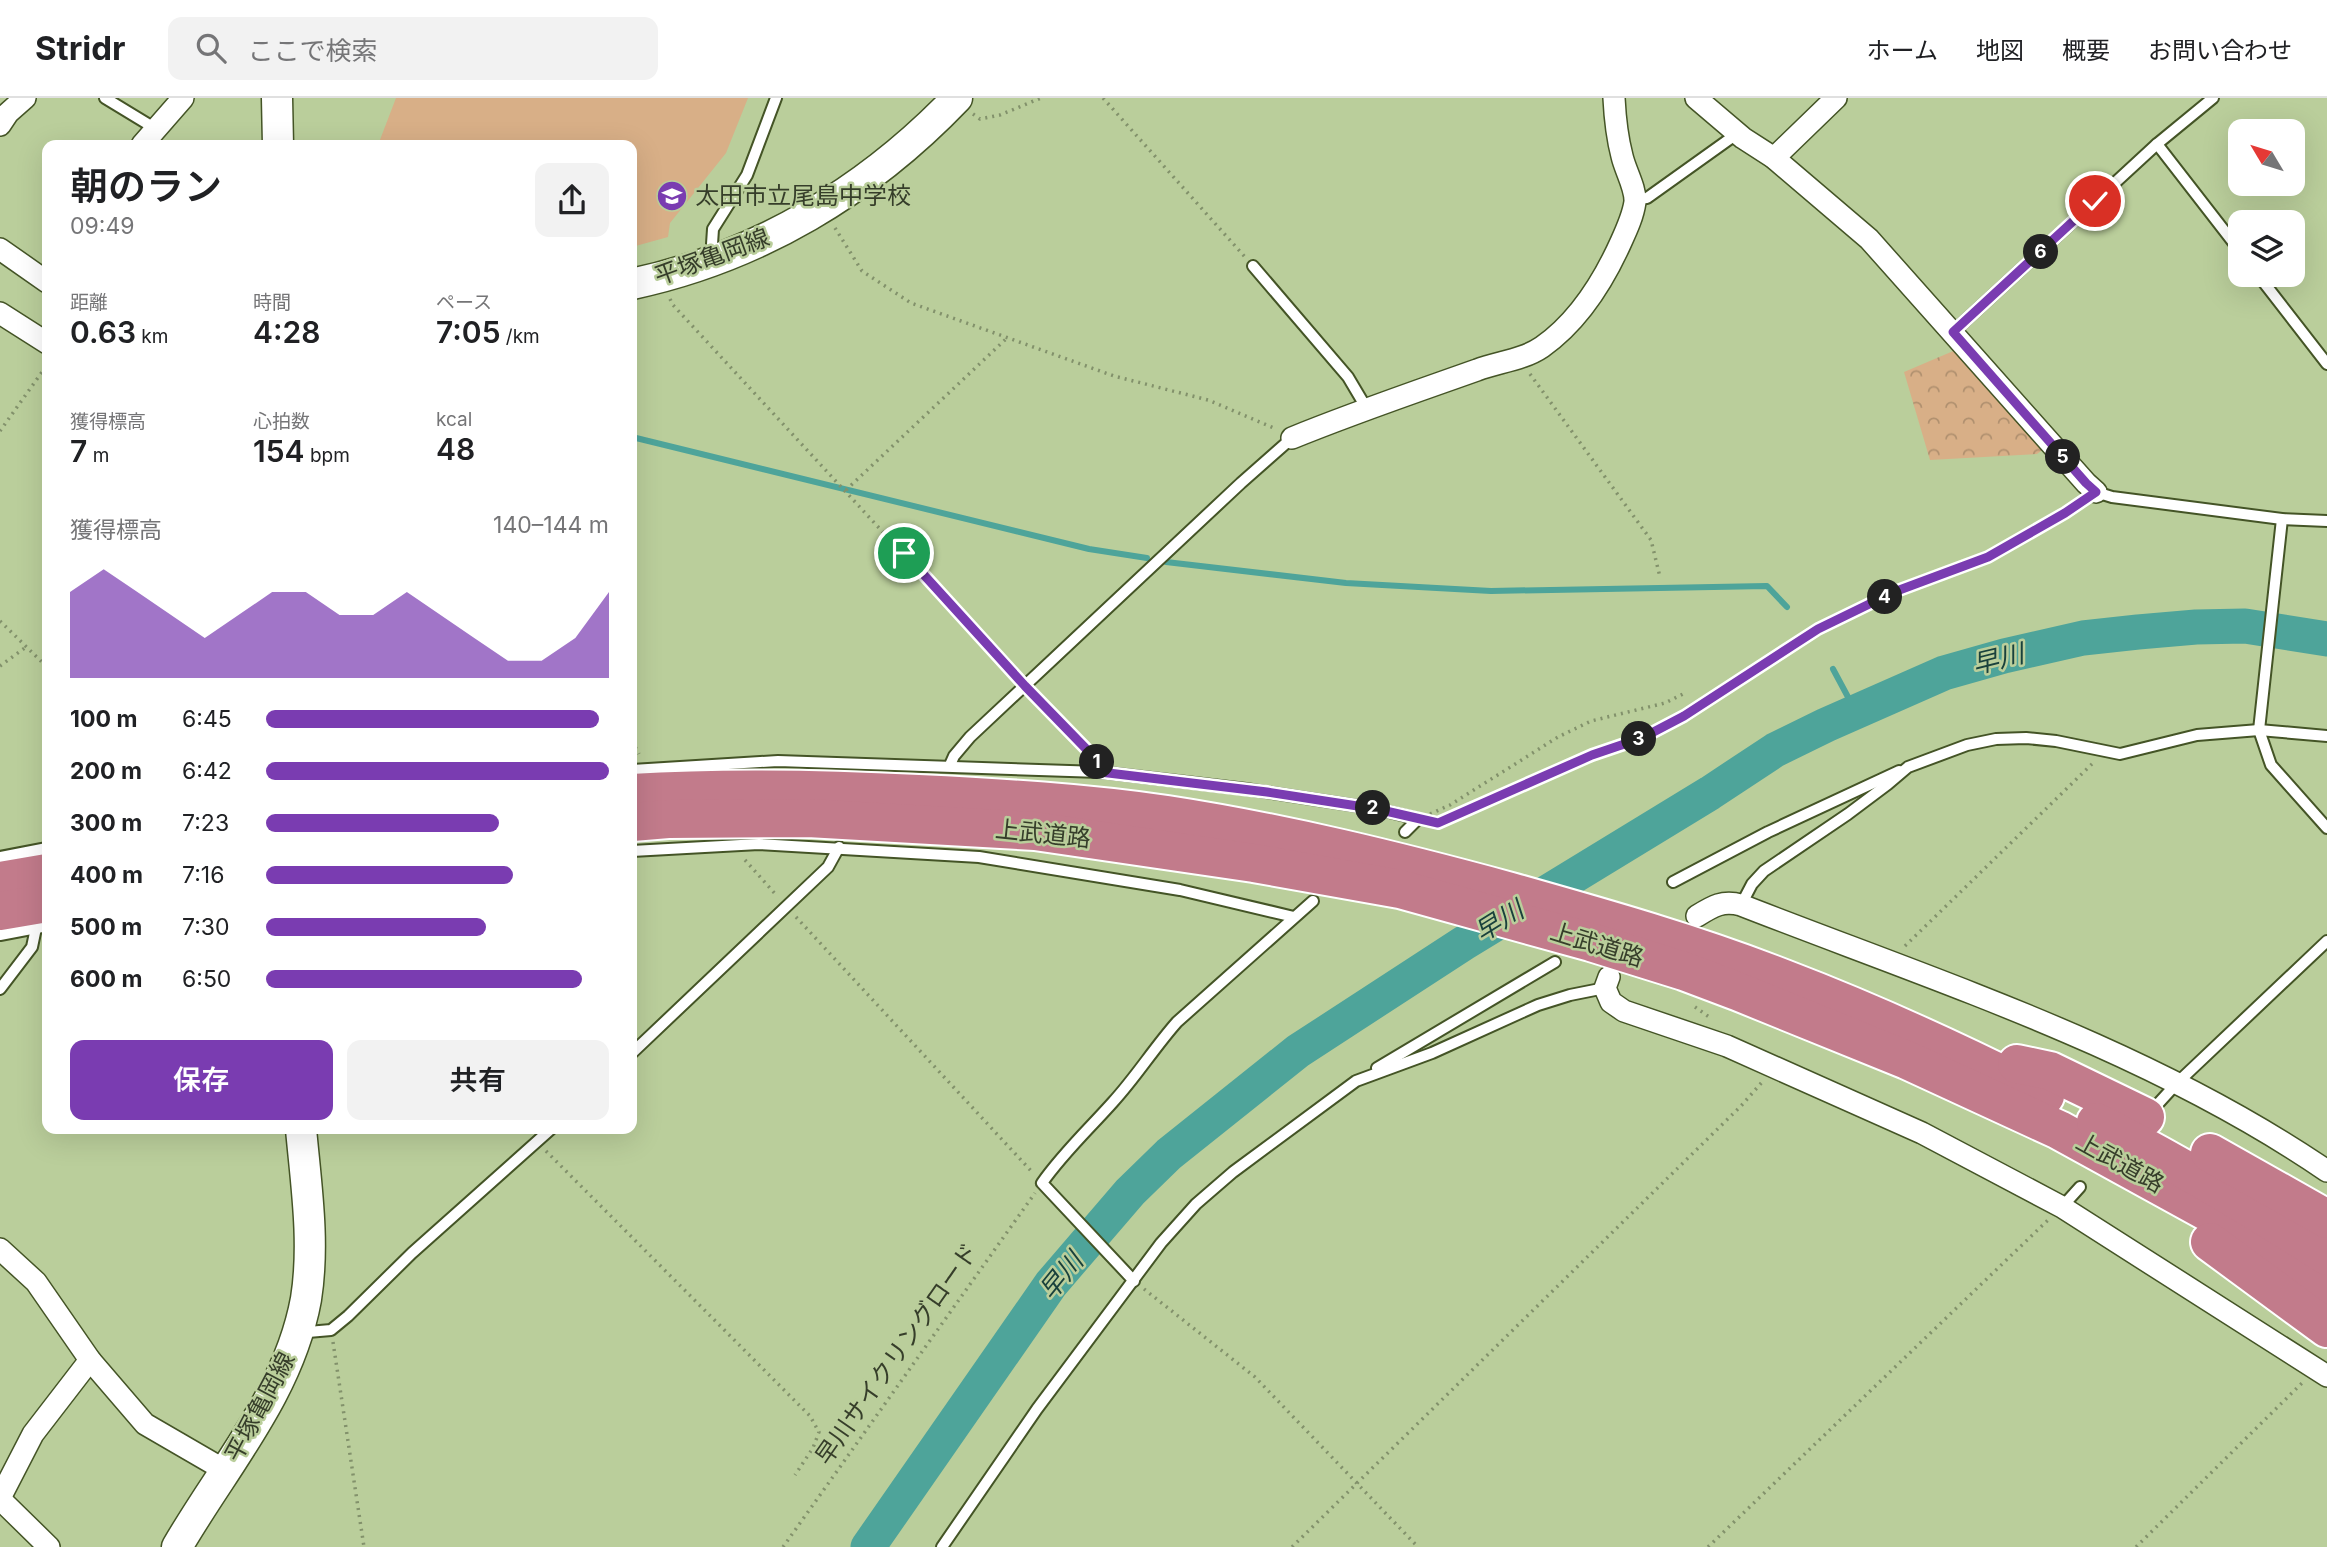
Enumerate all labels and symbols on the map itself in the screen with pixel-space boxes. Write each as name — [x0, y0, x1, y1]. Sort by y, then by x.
north arrow — [2228, 119, 2305, 196]
pin — [2065, 171, 2125, 231]
school or university icon: 太田市立尾島中学校 — [655, 179, 689, 213]
place label: 太田市立尾島中学校 — [695, 181, 911, 210]
street label: 平塚亀岡線 — [650, 222, 773, 291]
pin: 6 — [2024, 234, 2058, 270]
pin: 5 — [2046, 440, 2080, 474]
pin — [874, 523, 934, 583]
pin: 4 — [1868, 580, 1902, 614]
water label: 早川 — [1969, 636, 2030, 680]
pin: 3 — [1622, 722, 1656, 756]
pin: 1 — [1080, 744, 1114, 780]
pin: 2 — [1356, 790, 1390, 826]
street label: 上武道路 — [994, 814, 1092, 853]
water label: 早川 — [1468, 892, 1532, 948]
street label: 上武道路 — [1547, 917, 1647, 972]
street label: 上武道路 — [2071, 1127, 2169, 1199]
street label: 早川サイクリングロード — [809, 1237, 984, 1470]
water label: 早川 — [1032, 1243, 1091, 1306]
street label: 平塚亀岡線 — [219, 1347, 301, 1467]

